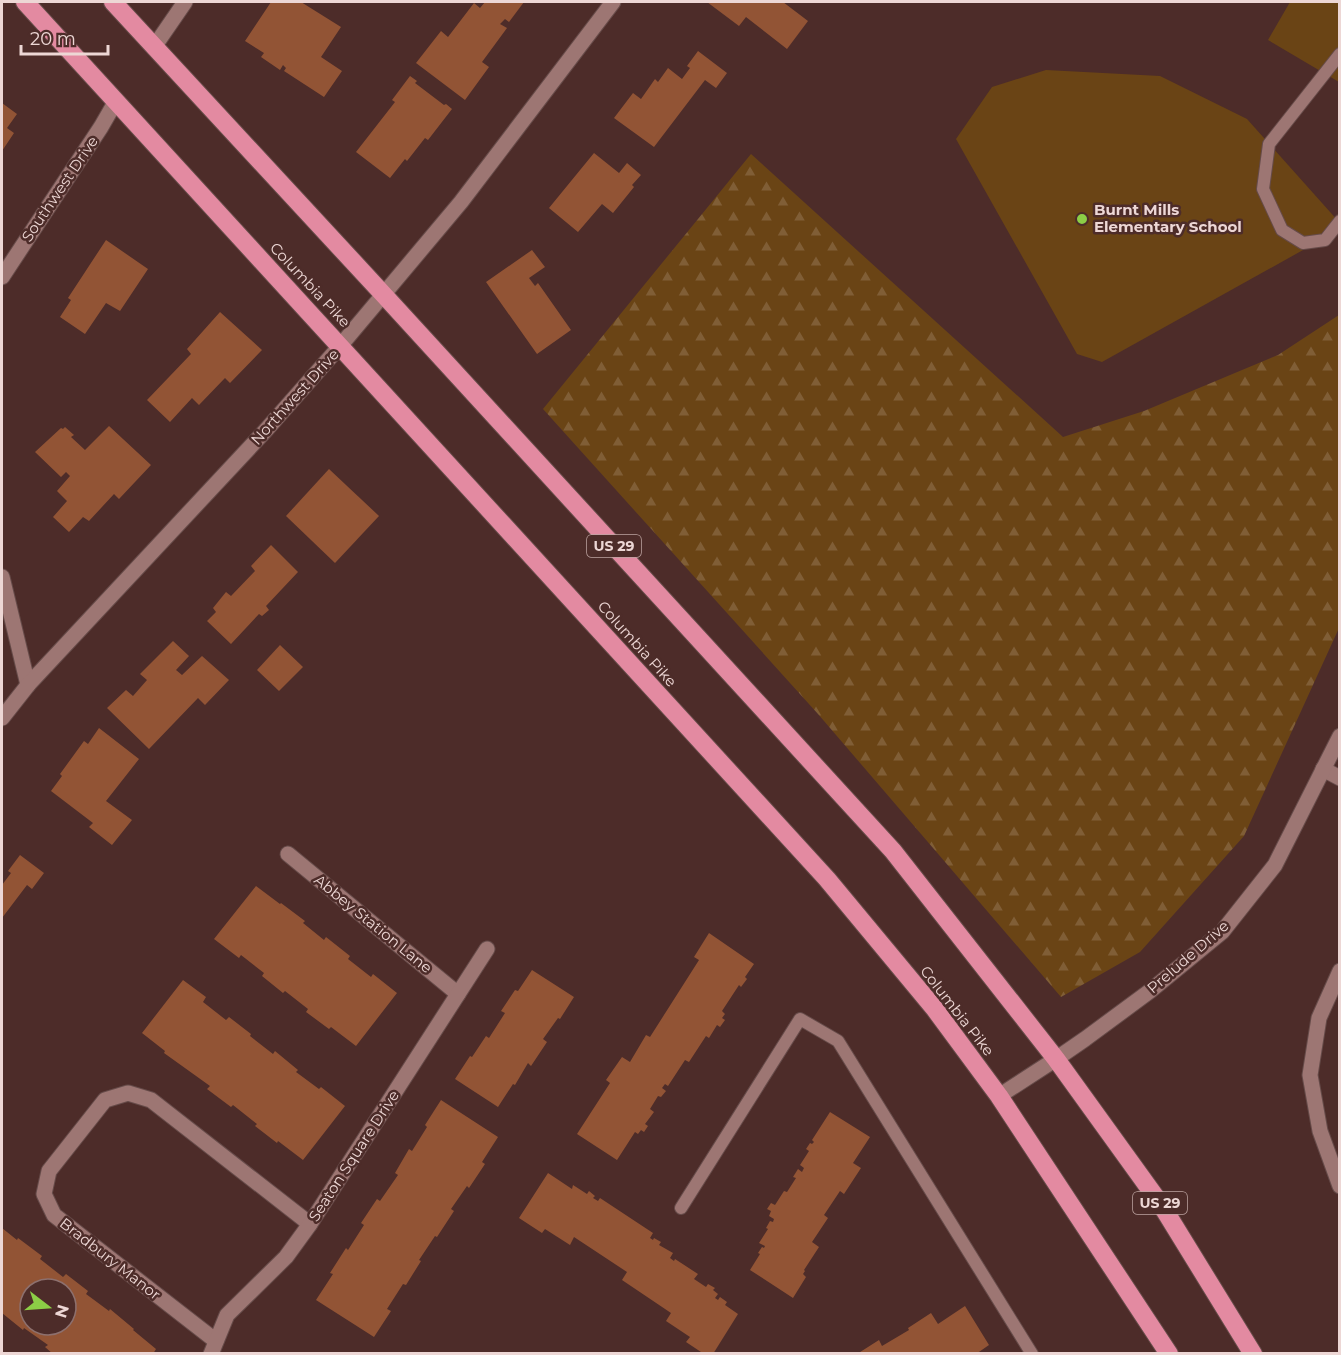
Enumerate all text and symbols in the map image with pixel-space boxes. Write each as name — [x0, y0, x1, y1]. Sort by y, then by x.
scale bar — [21, 18, 108, 56]
text: 20 m — [30, 28, 76, 50]
street label: Southwest Drive — [17, 132, 102, 245]
place label: Burnt Mills Elementary School — [1094, 200, 1242, 236]
marker: Burnt Mills Elementary School — [1075, 212, 1089, 226]
street label: Columbia Pike — [266, 238, 355, 331]
street label: Northwest Drive — [247, 345, 343, 449]
road number: US 29 — [587, 535, 641, 557]
street label: Columbia Pike — [594, 597, 681, 691]
street label: Abbey Station Lane — [310, 870, 436, 977]
street label: Prelude Drive — [1143, 916, 1232, 997]
street label: Columbia Pike — [916, 962, 999, 1060]
street label: Seaton Square Drive — [304, 1087, 403, 1225]
road number: US 29 — [1133, 1192, 1187, 1214]
street label: Bradbury Manor — [56, 1213, 165, 1304]
north arrow — [18, 1277, 78, 1337]
text: N — [51, 1302, 73, 1320]

